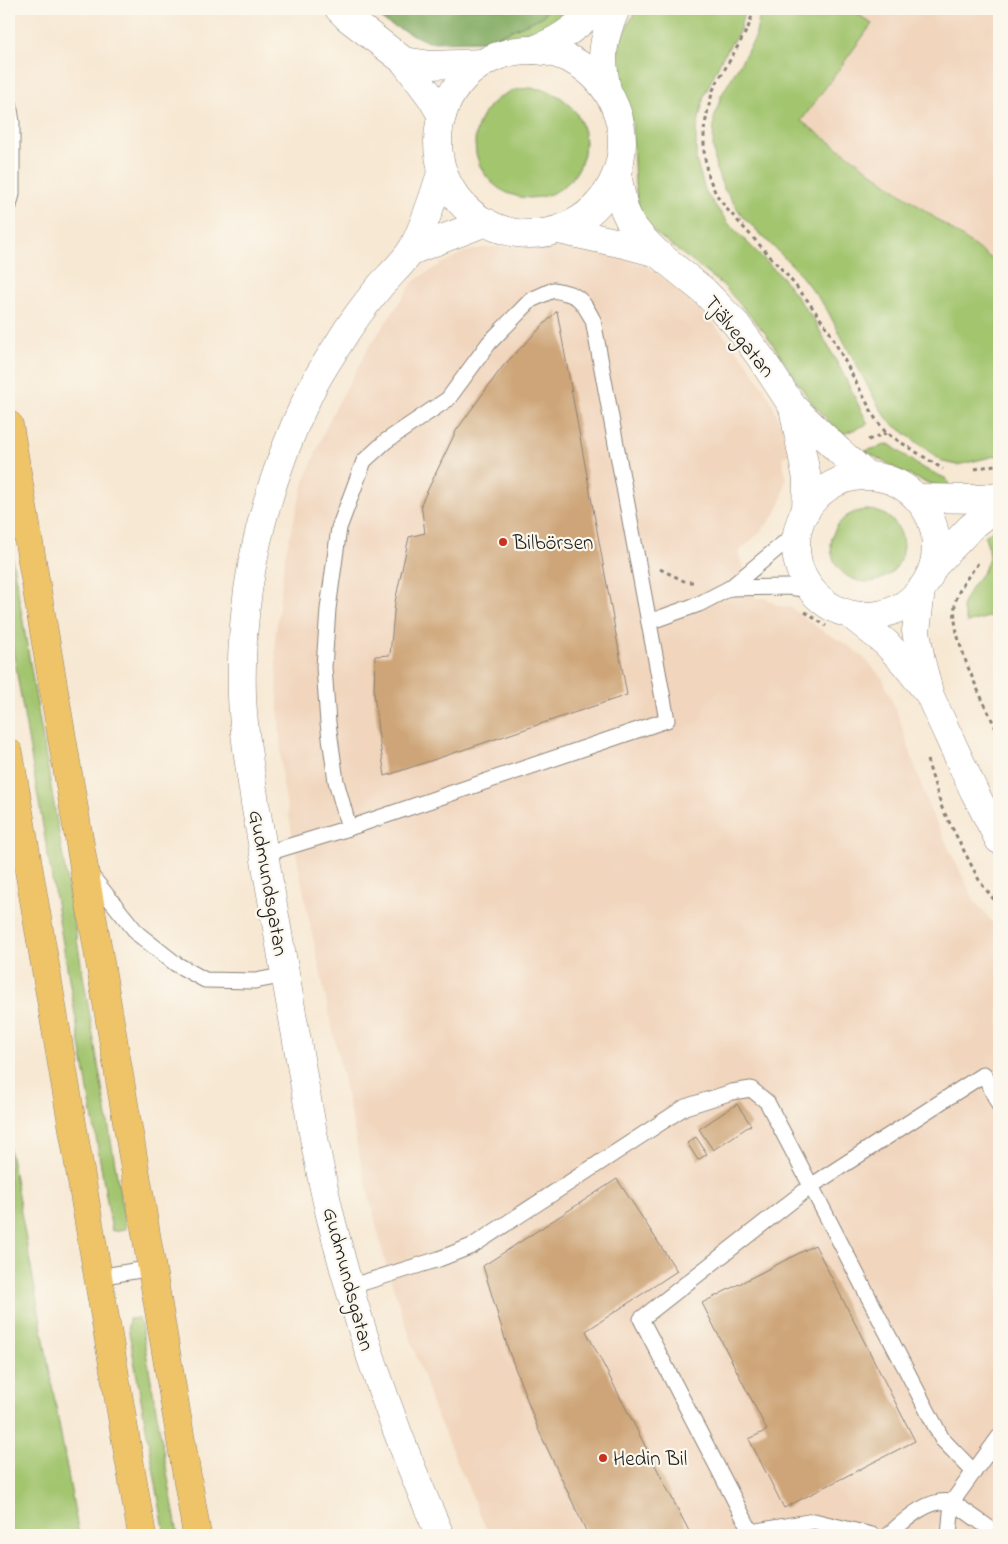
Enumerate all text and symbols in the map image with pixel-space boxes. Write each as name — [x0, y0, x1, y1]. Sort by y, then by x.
street label: Tjälvegatan — [694, 290, 781, 386]
place label: Bilbörsen — [512, 529, 593, 559]
marker: Bilbörsen — [497, 536, 509, 548]
street label: Gudmundsgatan — [237, 808, 295, 959]
street label: Gudmundsgatan — [312, 1204, 381, 1355]
place label: Hedin Bil — [613, 1445, 687, 1475]
marker: Hedin Bil — [597, 1452, 609, 1464]

